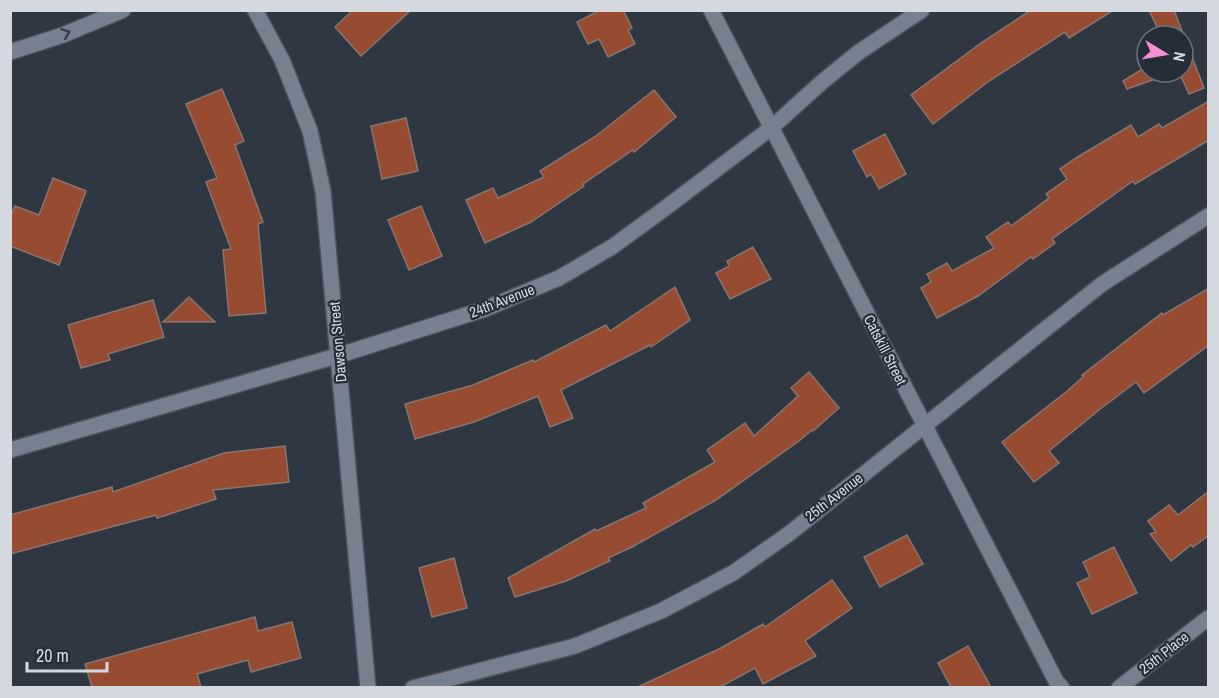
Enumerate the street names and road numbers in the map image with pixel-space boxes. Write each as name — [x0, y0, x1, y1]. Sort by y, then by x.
street label: 24th Avenue — [466, 278, 538, 323]
street label: Dawson Street — [323, 300, 351, 383]
street label: Catskill Street — [859, 311, 912, 389]
street label: 25th Avenue — [800, 467, 867, 526]
street label: 25th Place — [1134, 626, 1193, 679]

